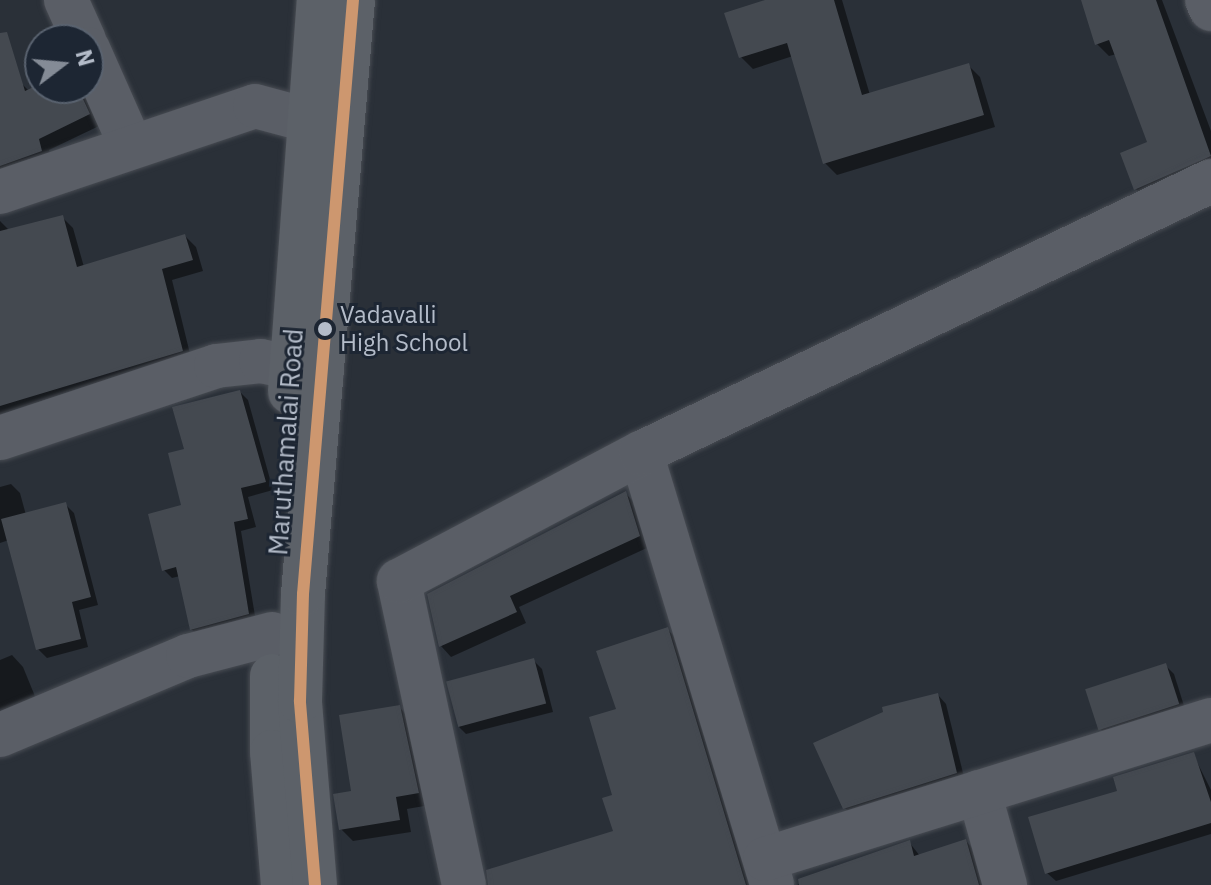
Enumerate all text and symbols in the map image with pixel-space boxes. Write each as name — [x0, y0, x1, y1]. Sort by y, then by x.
north arrow — [24, 24, 104, 104]
text: N — [69, 46, 102, 69]
place label: Vadavalli High School — [340, 301, 468, 357]
marker: Vadavalli High School — [317, 321, 333, 337]
street label: Maruthamalai Road — [263, 328, 309, 556]

